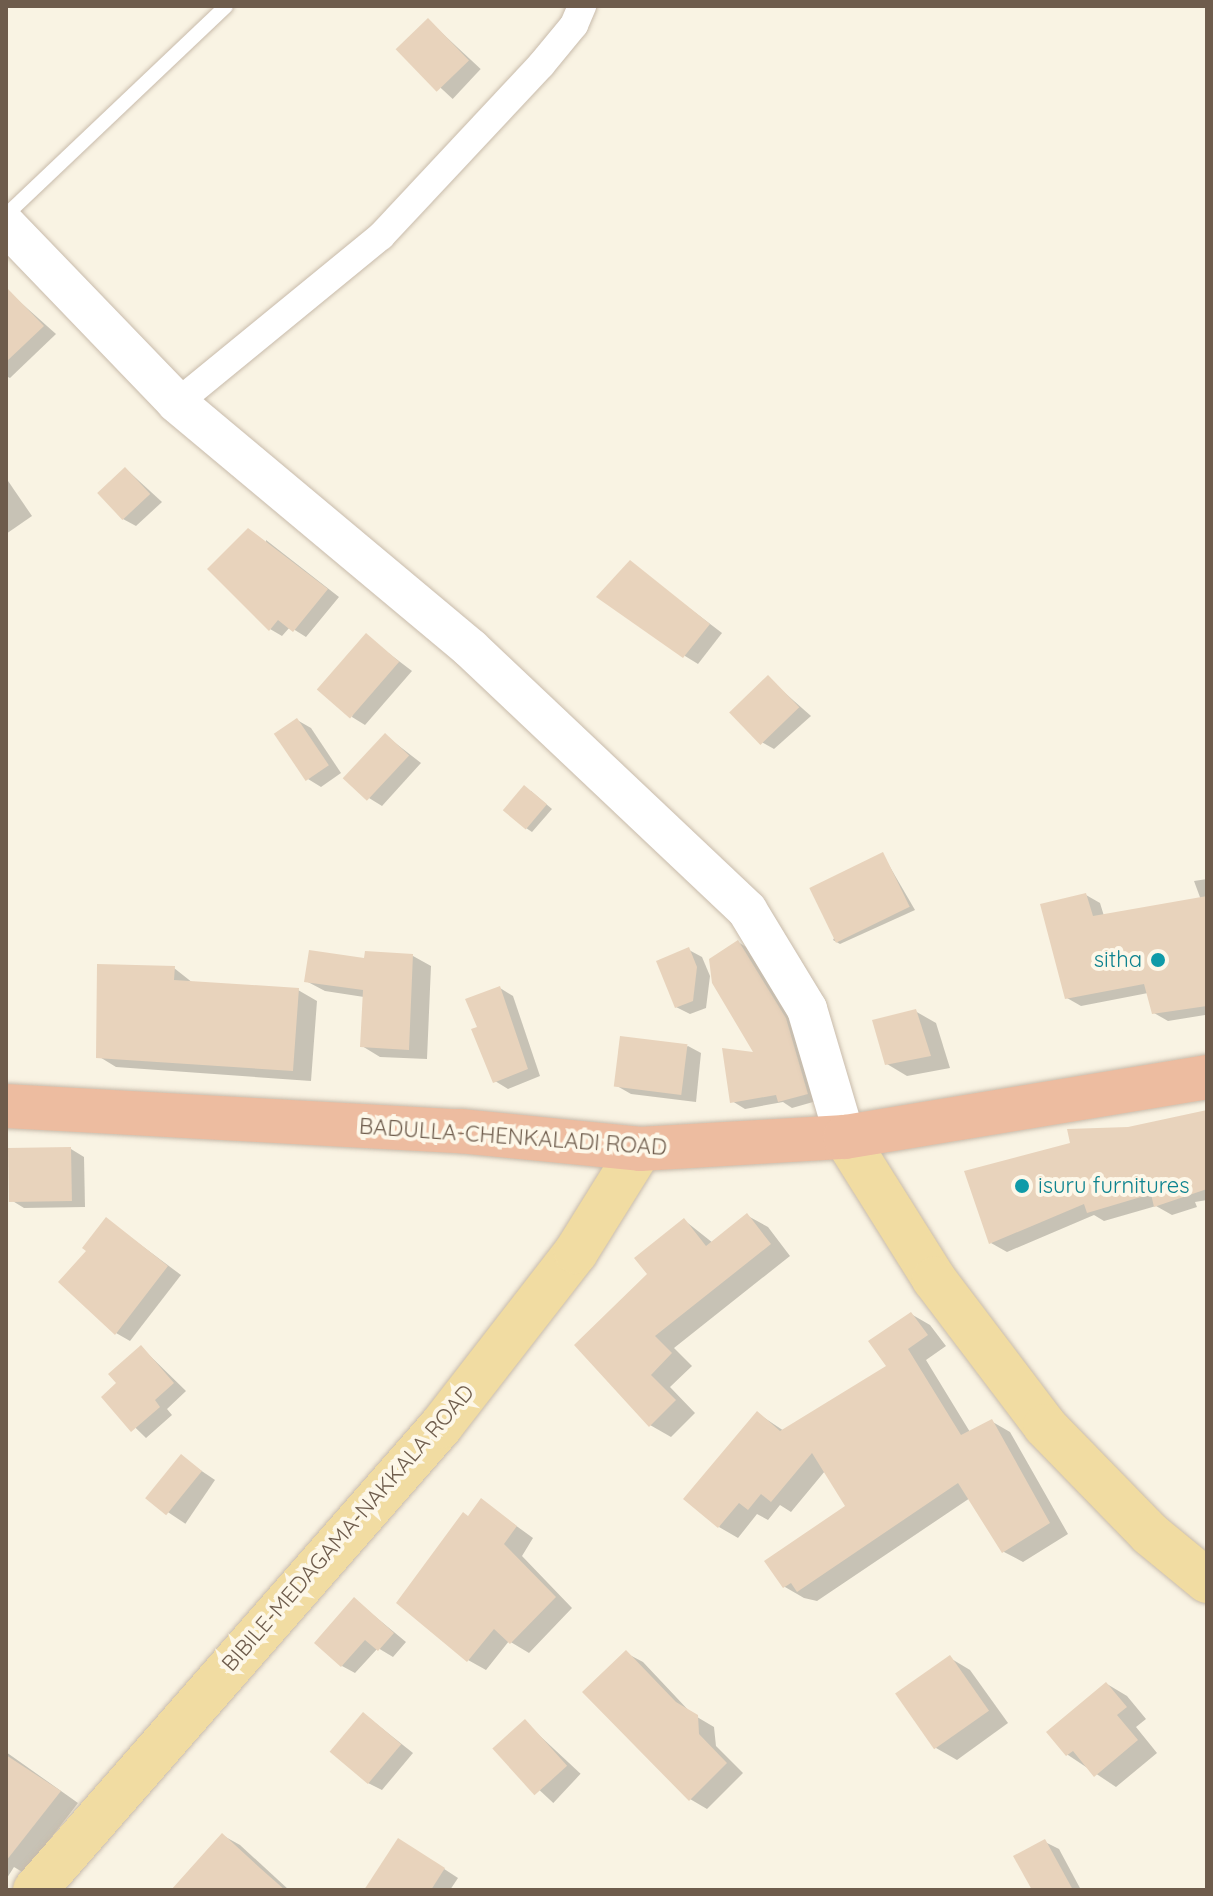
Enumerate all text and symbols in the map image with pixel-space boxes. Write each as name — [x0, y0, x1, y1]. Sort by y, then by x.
place label: sitha — [1094, 947, 1142, 973]
marker: sitha — [1149, 951, 1167, 969]
street label: BADULLA-CHENKALADI ROAD — [358, 1113, 668, 1161]
place label: isuru furnitures — [1038, 1173, 1190, 1199]
marker: isuru furnitures — [1013, 1177, 1031, 1195]
street label: BIBILE-MEDAGAMA-NAKKALA ROAD — [216, 1379, 480, 1677]

